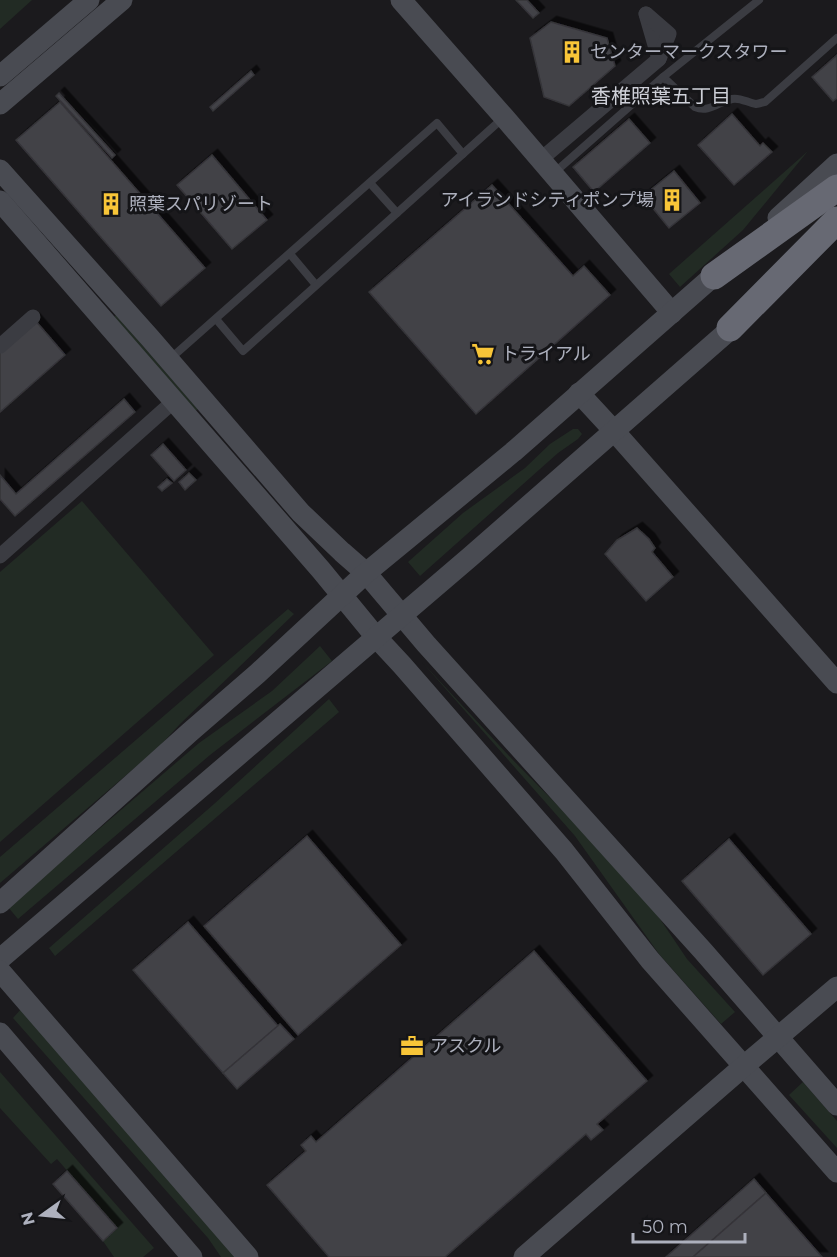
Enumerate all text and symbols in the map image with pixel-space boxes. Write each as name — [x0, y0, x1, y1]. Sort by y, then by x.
building icon: センターマークスタワー — [559, 39, 585, 65]
place label: センターマークスタワー — [590, 41, 787, 63]
district label: 香椎照葉五丁目 — [591, 84, 731, 108]
building icon: アイランドシティポンプ場 — [659, 187, 685, 213]
place label: アイランドシティポンプ場 — [441, 189, 654, 211]
building icon: 照葉スパリゾート — [98, 191, 124, 217]
place label: 照葉スパリゾート — [129, 193, 273, 215]
supermarket icon: トライアル — [470, 341, 496, 367]
place label: トライアル — [501, 343, 591, 365]
office icon: アスクル — [399, 1033, 425, 1059]
place label: アスクル — [430, 1035, 501, 1057]
north arrow — [12, 1185, 72, 1245]
scale bar — [633, 1206, 746, 1244]
text: N — [17, 1210, 39, 1227]
text: 50 m — [642, 1216, 688, 1238]

